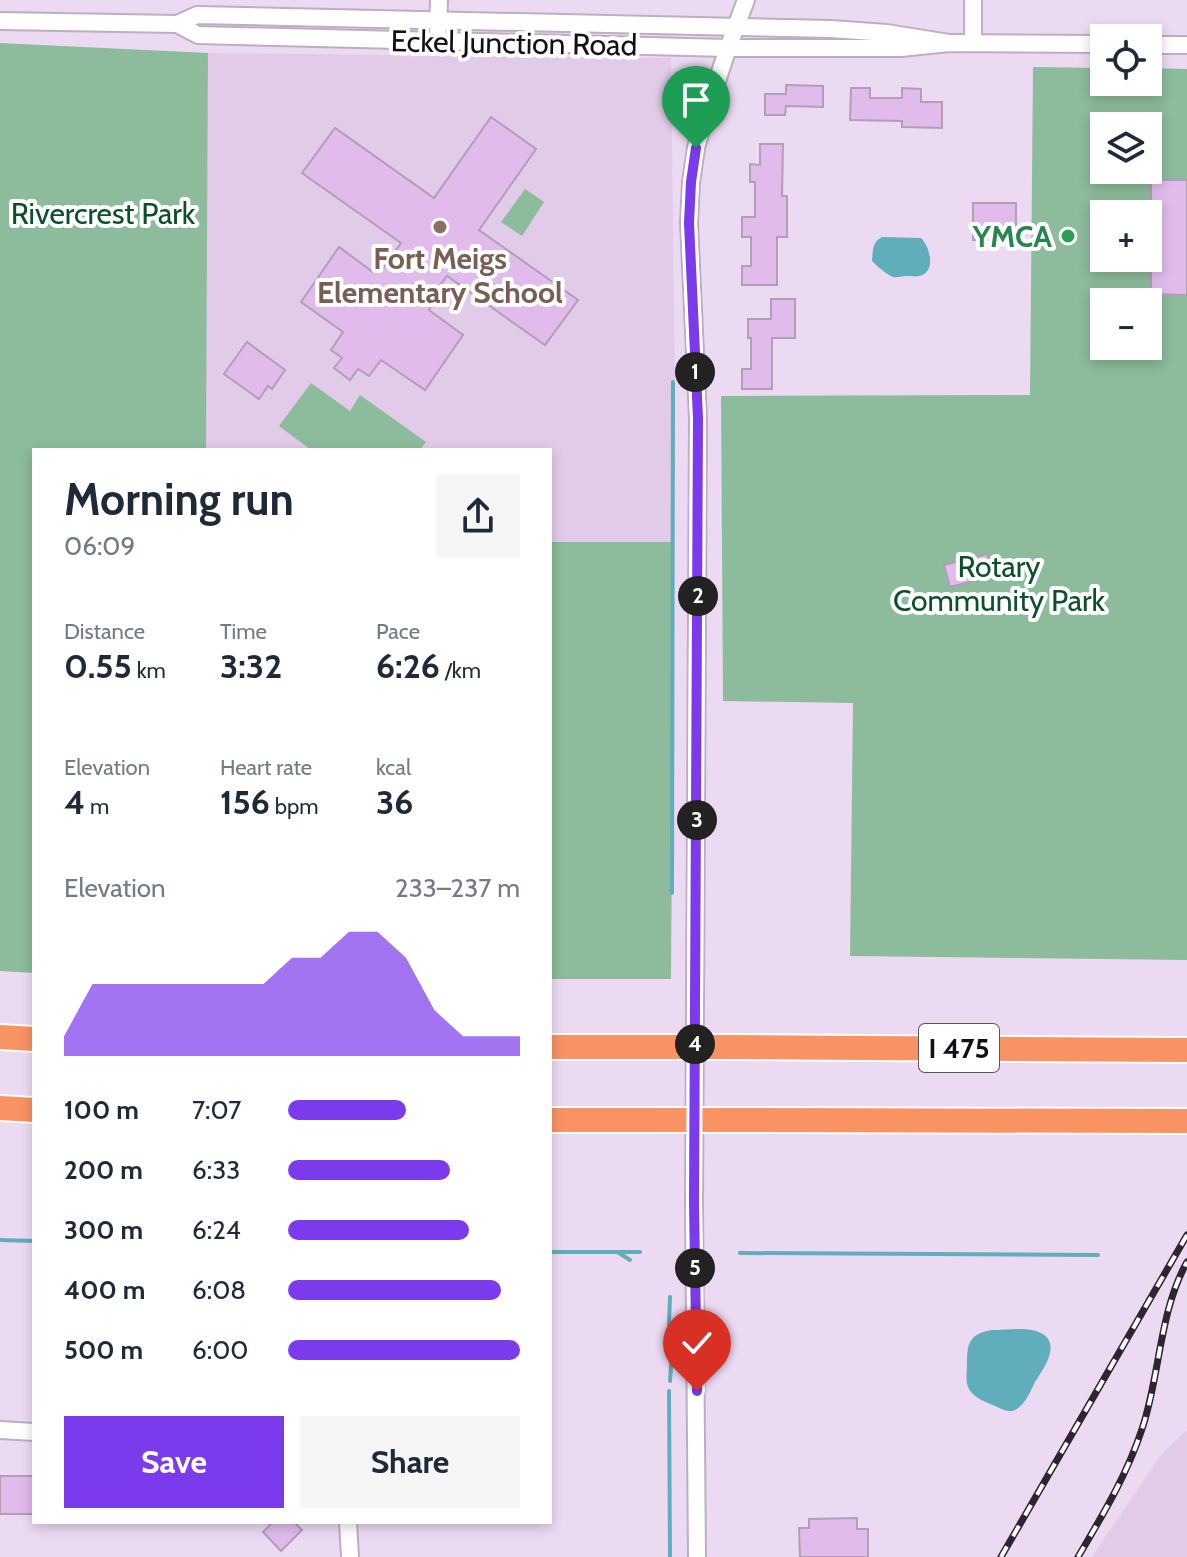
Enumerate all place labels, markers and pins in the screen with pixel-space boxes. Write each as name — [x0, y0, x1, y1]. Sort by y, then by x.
pin — [662, 66, 730, 148]
marker: Fort Meigs Elementary School — [431, 218, 449, 236]
place label: YMCA — [972, 218, 1052, 255]
marker: YMCA — [1059, 227, 1077, 245]
place label: Fort Meigs Elementary School — [317, 240, 563, 311]
pin: 1 — [675, 352, 715, 392]
pin: 2 — [678, 576, 718, 616]
pin: 3 — [677, 800, 717, 840]
pin: 4 — [675, 1024, 715, 1064]
pin: 5 — [675, 1248, 715, 1288]
pin — [663, 1309, 731, 1391]

